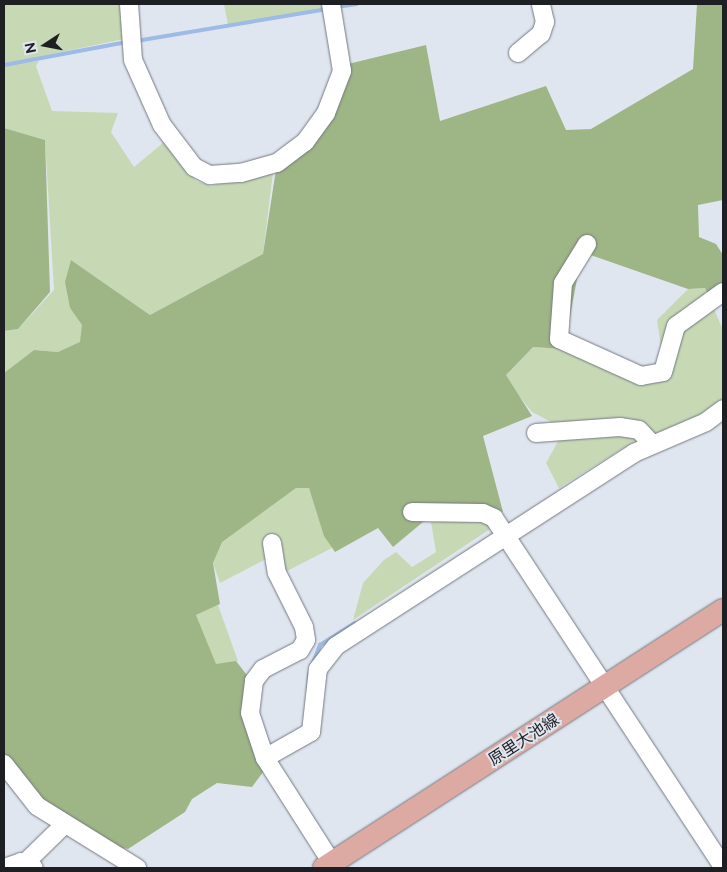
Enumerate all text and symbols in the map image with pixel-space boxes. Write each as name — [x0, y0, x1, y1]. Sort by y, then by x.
north arrow — [20, 20, 70, 70]
text: N — [21, 41, 39, 55]
street label: 原里大池線 — [485, 710, 563, 770]

